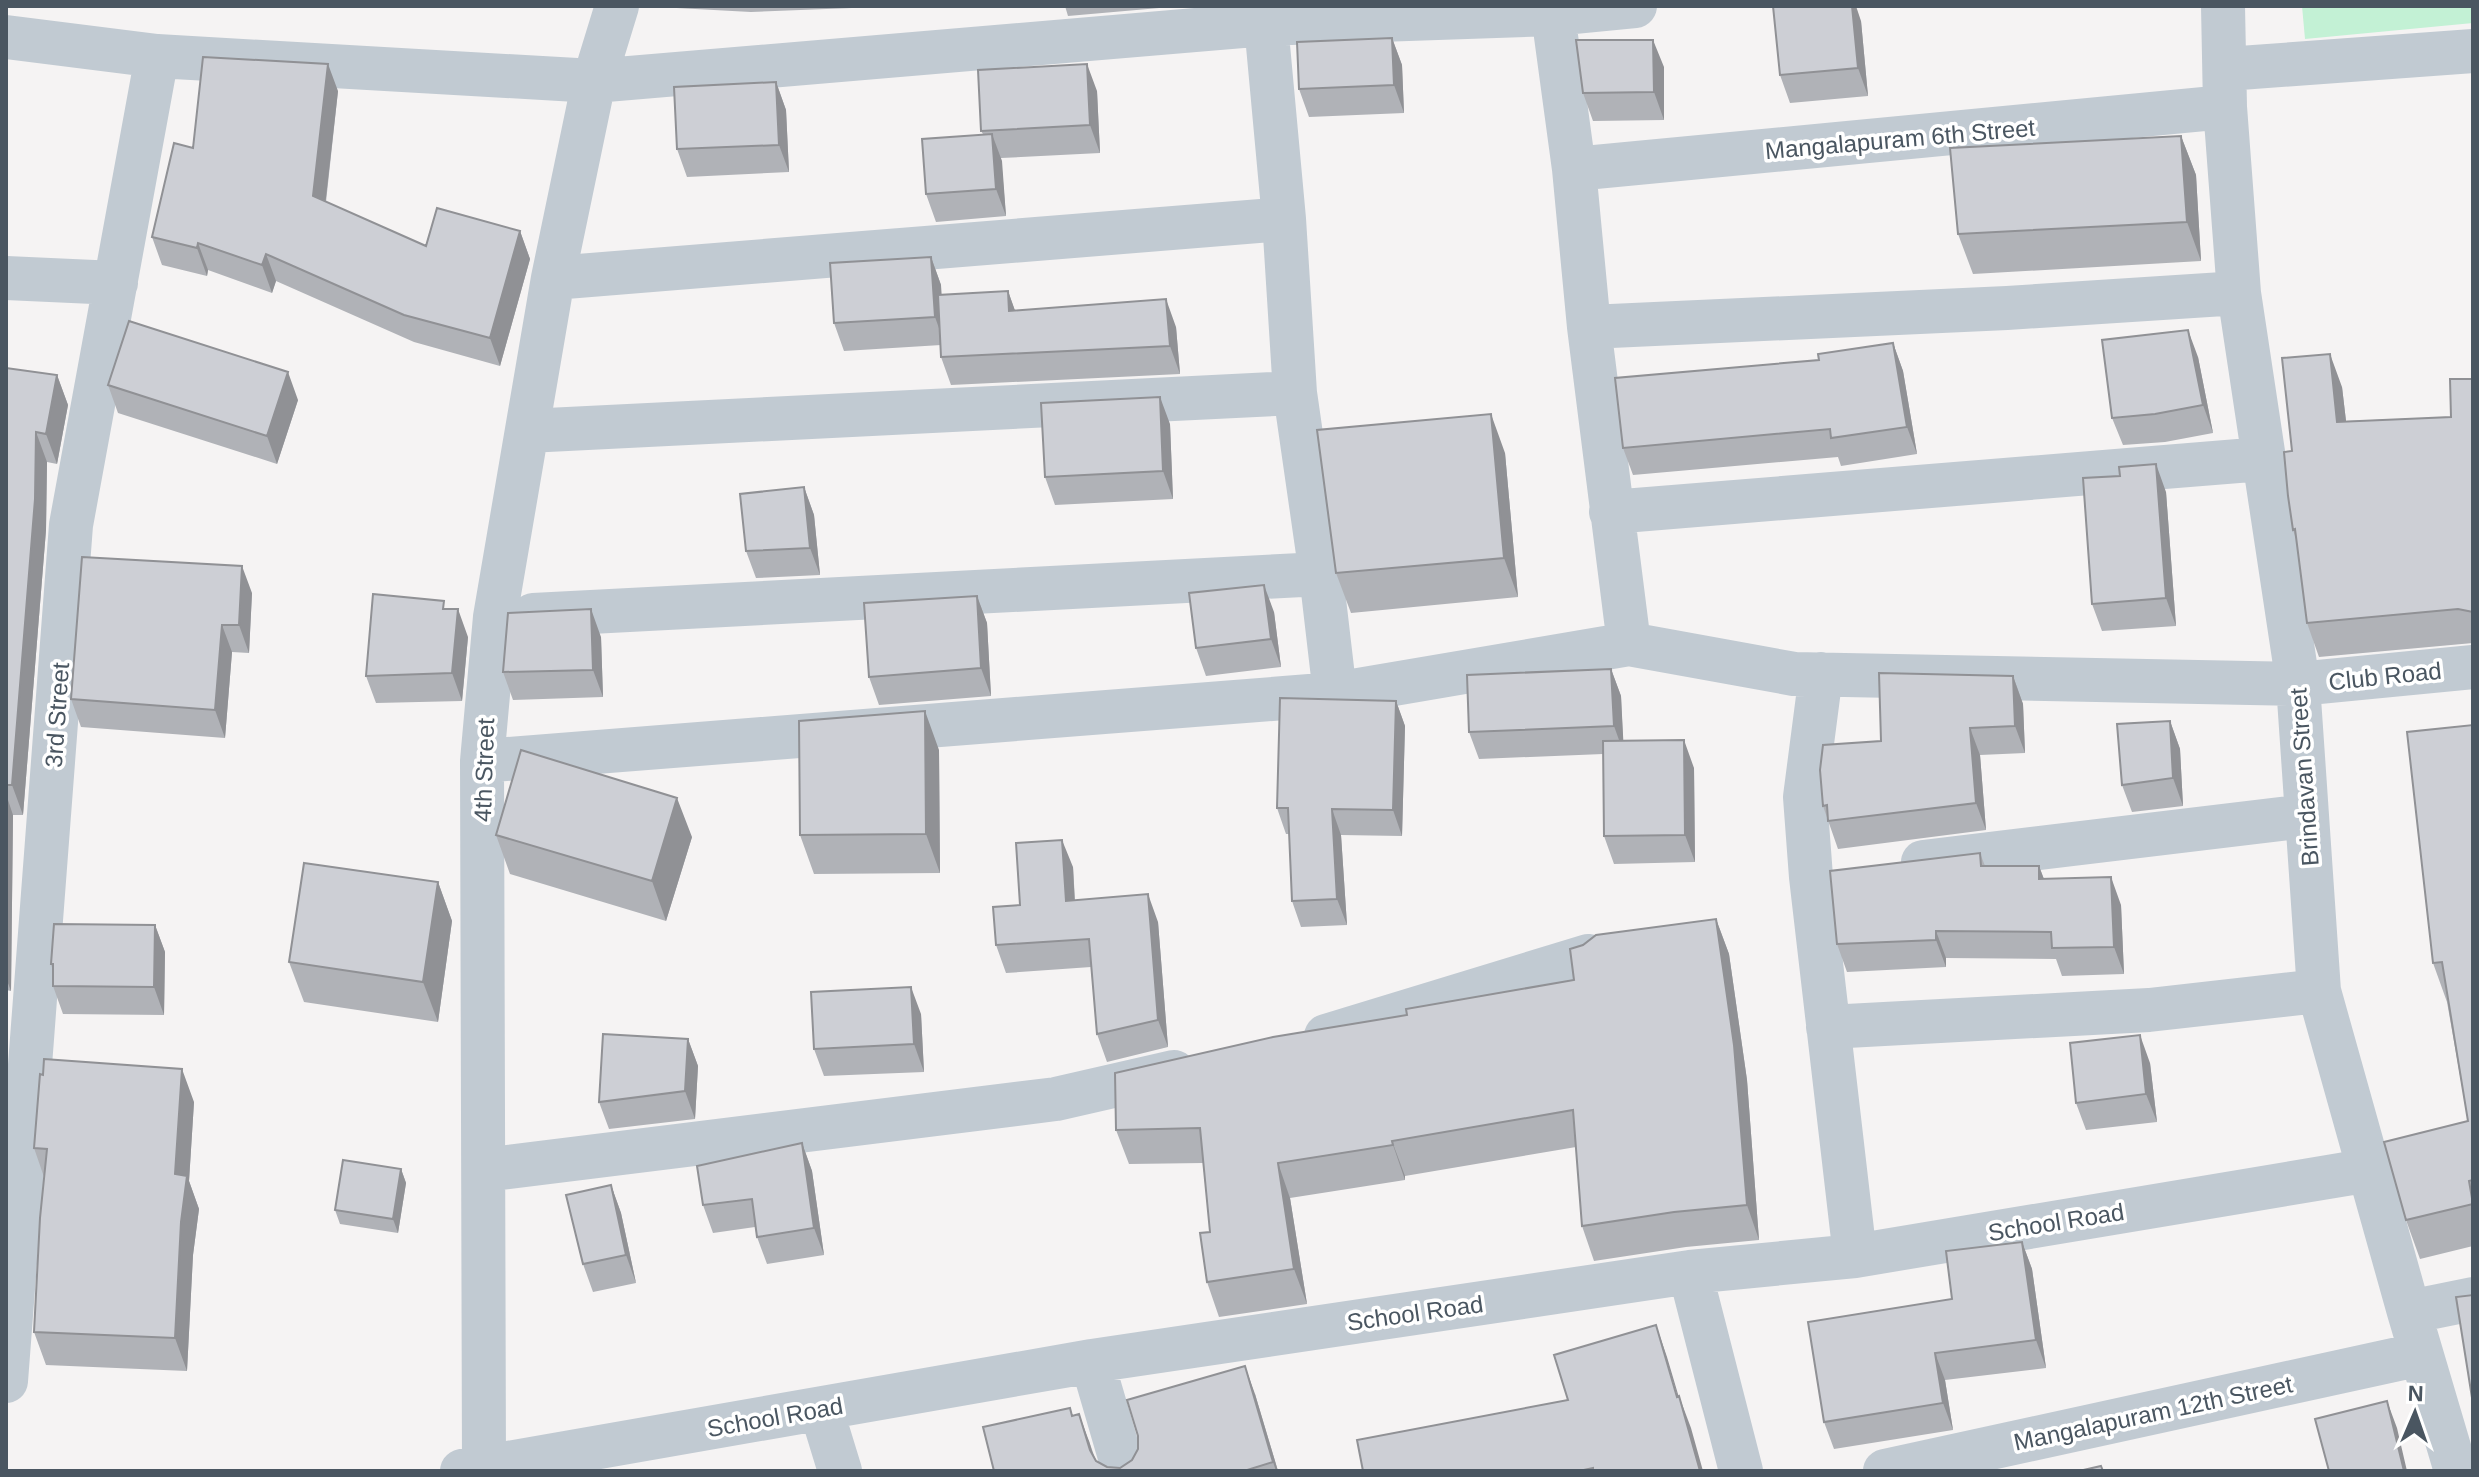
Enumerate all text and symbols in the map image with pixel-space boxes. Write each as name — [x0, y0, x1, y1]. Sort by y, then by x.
street label: Mangalapuram 6th Street — [1764, 114, 2036, 164]
street label: Club Road — [2327, 657, 2443, 695]
street label: 3rd Street — [40, 661, 74, 769]
street label: Brindavan Street — [2284, 687, 2324, 867]
street label: 4th Street — [469, 717, 499, 822]
street label: School Road — [1986, 1198, 2126, 1246]
street label: School Road — [1345, 1290, 1485, 1336]
street label: Mangalapuram 12th Street — [2011, 1370, 2295, 1456]
north arrow — [2375, 1373, 2455, 1453]
text: N — [2407, 1381, 2424, 1406]
street label: School Road — [705, 1392, 845, 1442]

